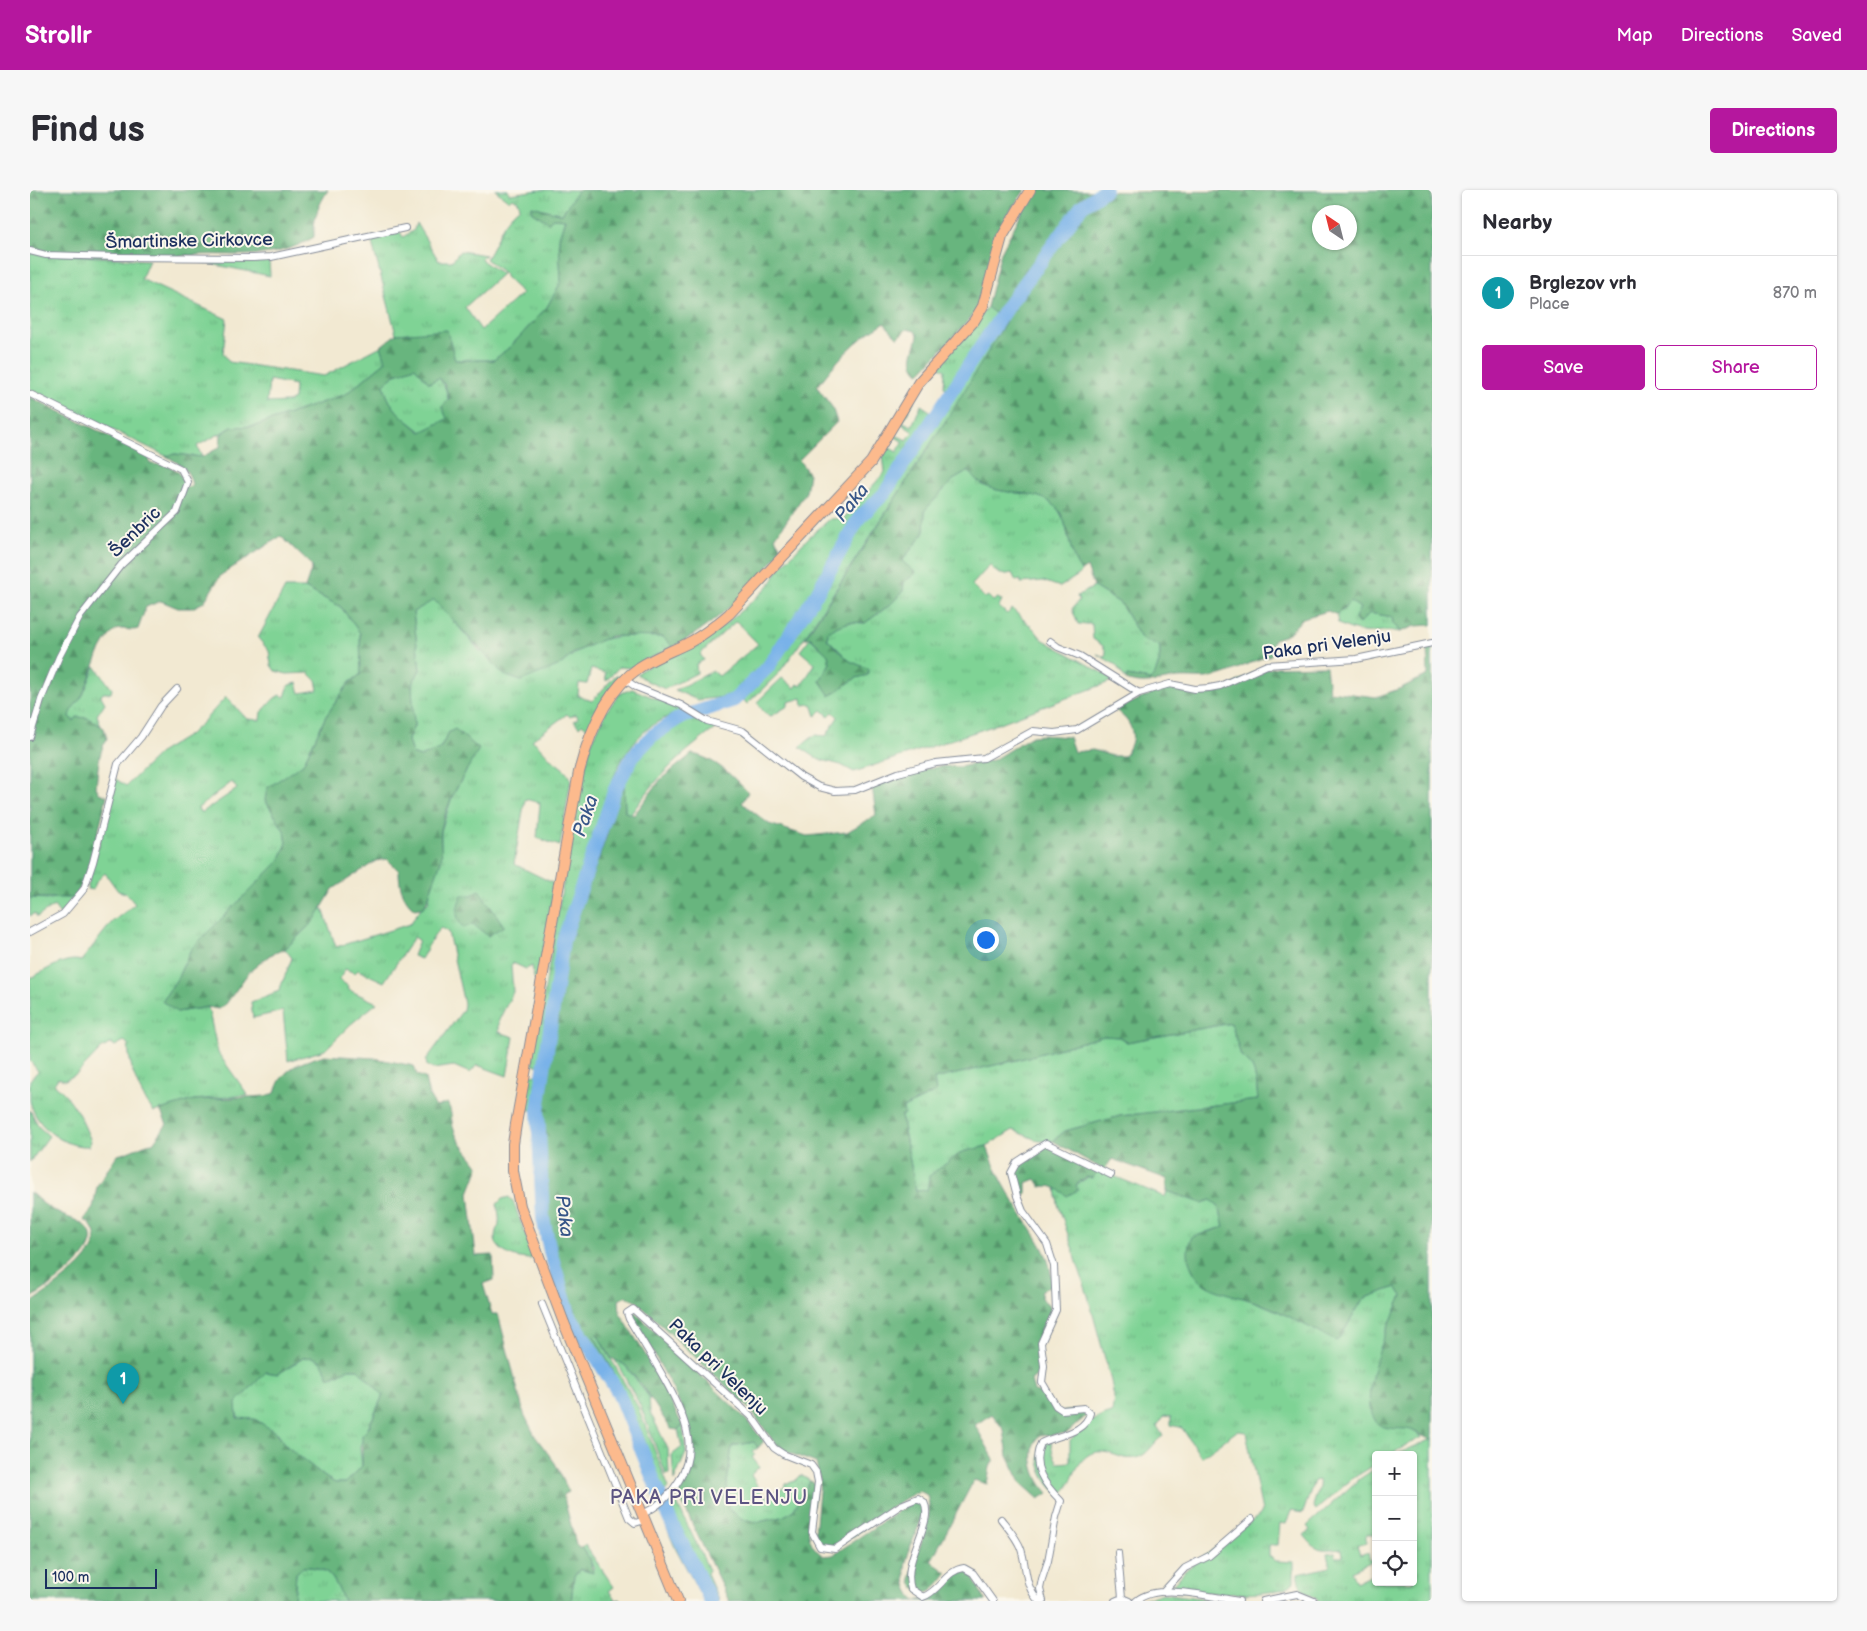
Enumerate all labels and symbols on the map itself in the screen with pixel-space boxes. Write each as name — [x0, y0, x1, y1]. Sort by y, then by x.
north arrow — [1312, 205, 1357, 250]
street label: Šmartinske Cirkovce — [105, 228, 273, 253]
water label: Paka — [830, 479, 874, 527]
street label: Šenbric — [104, 502, 165, 562]
street label: Paka pri Velenju — [1262, 626, 1392, 664]
water label: Paka — [568, 792, 604, 840]
your location — [973, 927, 999, 953]
water label: Paka — [550, 1194, 578, 1238]
street label: Paka pri Velenju — [664, 1315, 772, 1419]
pin: 1 — [107, 1363, 139, 1404]
district label: PAKA PRI VELENJU — [610, 1486, 808, 1510]
scale bar — [45, 1566, 158, 1589]

